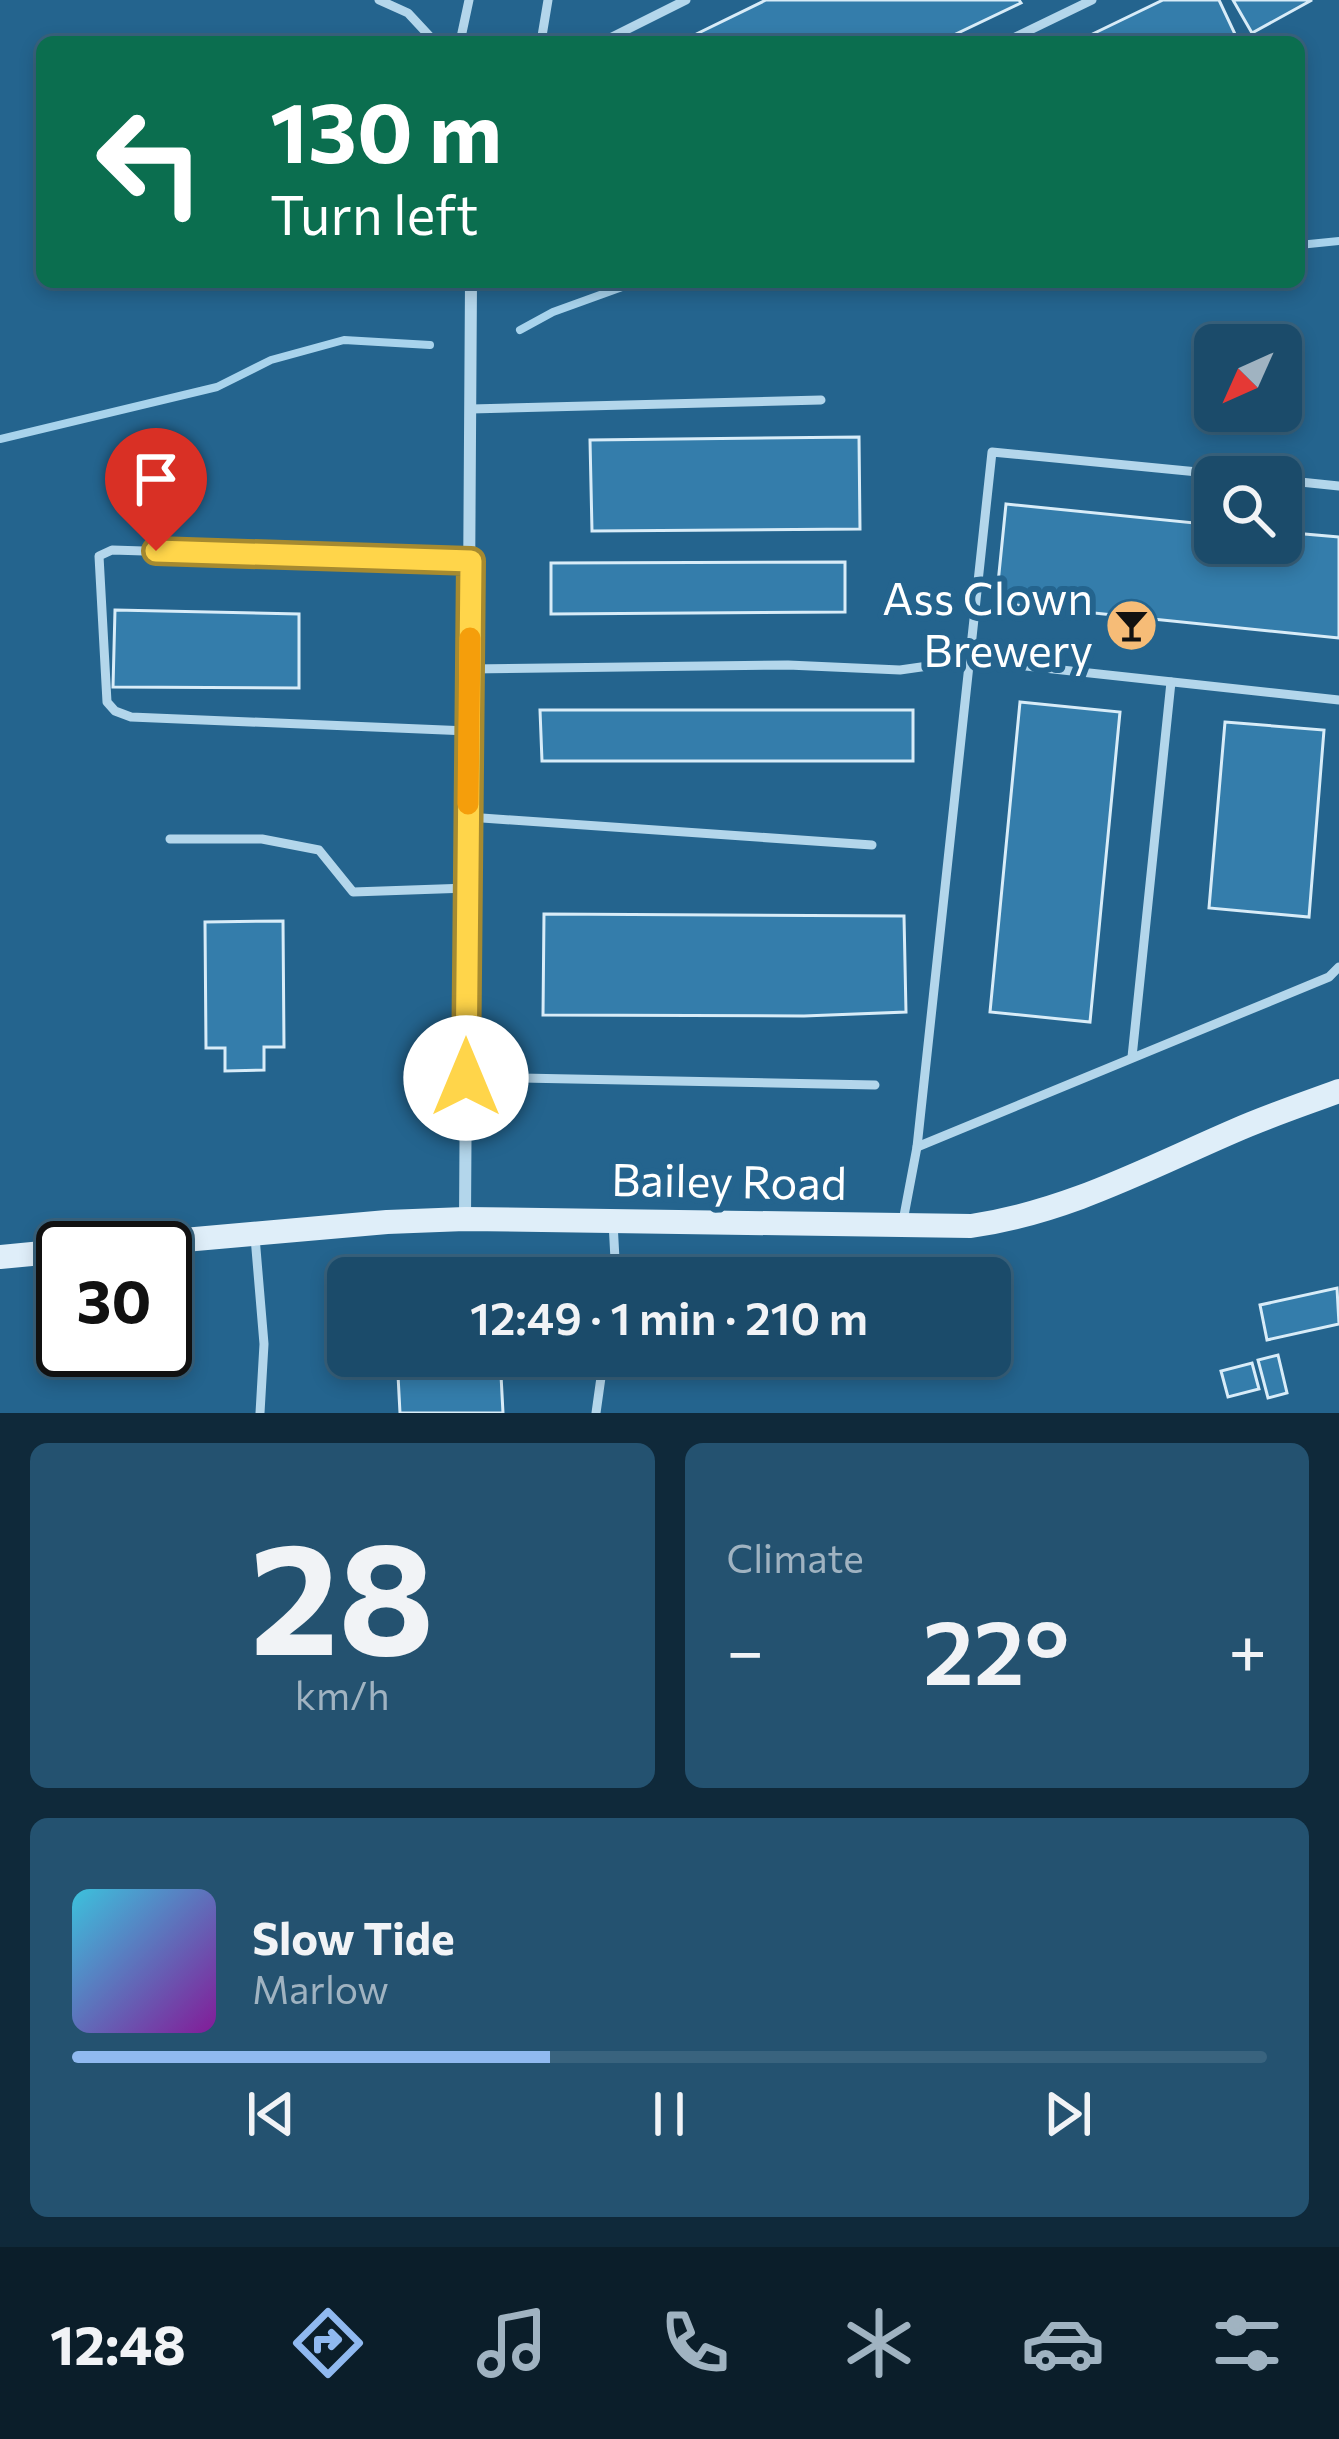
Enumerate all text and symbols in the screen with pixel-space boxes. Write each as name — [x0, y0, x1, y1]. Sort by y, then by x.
text: 130 m — [270, 78, 502, 180]
icon: left — [72, 84, 228, 240]
text: Turn left — [270, 180, 478, 246]
north arrow — [1194, 324, 1302, 432]
map controls — [1194, 324, 1302, 564]
pin — [105, 428, 207, 551]
icon: arrive — [123, 446, 189, 512]
button: search — [1194, 456, 1302, 564]
place label: Ass Clown Brewery — [882, 569, 1093, 676]
bar icon: Ass Clown Brewery — [1104, 597, 1160, 653]
position arrow — [403, 1015, 529, 1141]
street label: Bailey Road — [611, 1150, 847, 1209]
speed limit sign: 30 — [36, 1221, 192, 1377]
text: 12:49 · 1 min · 210 m — [470, 1289, 868, 1344]
text: 28 — [250, 1496, 434, 1687]
text: Climate — [727, 1533, 864, 1581]
text: 22° — [923, 1593, 1069, 1704]
text: − — [727, 1608, 764, 1689]
text: + — [1228, 1608, 1267, 1689]
text: km/h — [295, 1670, 390, 1718]
text: Slow Tide — [252, 1909, 455, 1964]
text: Marlow — [252, 1964, 389, 2012]
icon: previous — [238, 2081, 304, 2147]
icon: pause — [636, 2081, 702, 2147]
icon: next — [1035, 2081, 1101, 2147]
icon: directions — [286, 2301, 370, 2385]
icon: music — [470, 2301, 554, 2385]
icon: phone — [653, 2301, 737, 2385]
icon: climate — [837, 2301, 921, 2385]
icon: car — [1021, 2301, 1105, 2385]
icon: filters — [1205, 2301, 1289, 2385]
text: 12:48 — [50, 2310, 186, 2376]

